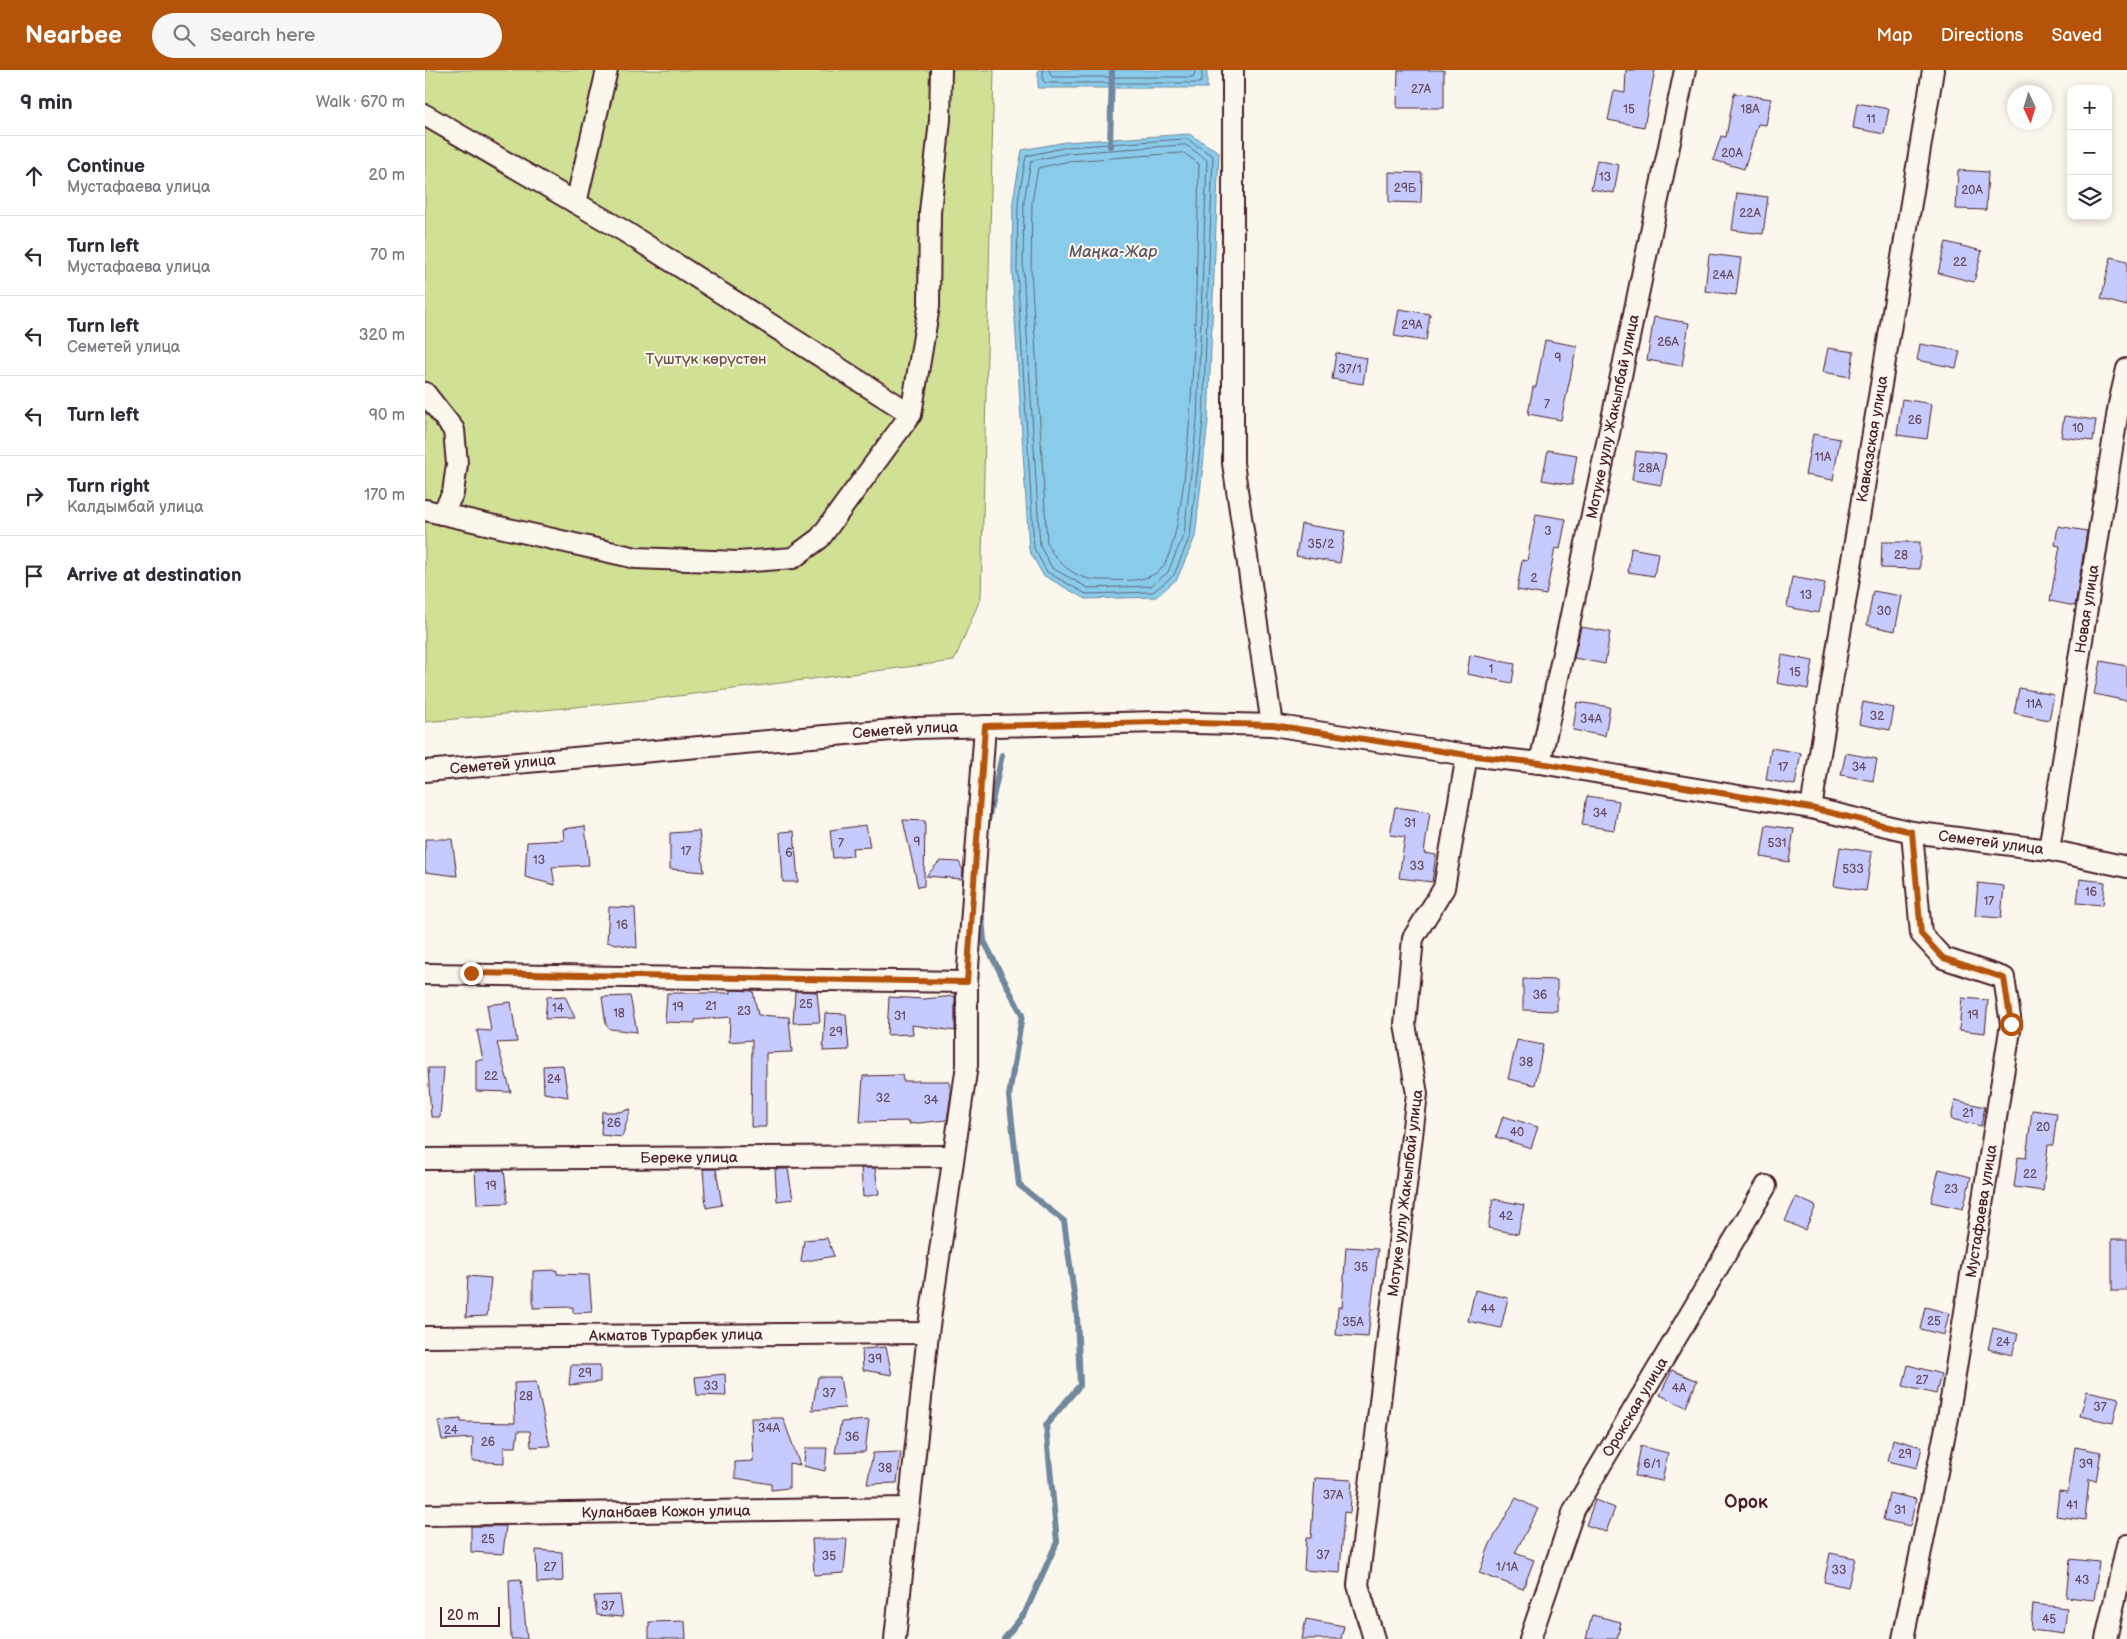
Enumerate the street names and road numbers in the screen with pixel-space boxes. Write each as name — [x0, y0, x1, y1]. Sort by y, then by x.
street label: Мотуке уулу Жакыпбай улица — [1582, 312, 1643, 521]
street label: Кавказская улица — [1852, 374, 1892, 504]
street label: Новая улица — [2070, 563, 2103, 655]
street label: Семетей улица — [851, 717, 959, 743]
street label: Семетей улица — [449, 750, 557, 778]
street label: Семетей улица — [1937, 826, 2045, 859]
street label: Мотуке уулу Жакыпбай улица — [1383, 1088, 1427, 1298]
street label: Мустафаева улица — [1961, 1143, 2001, 1279]
street label: Береке улица — [640, 1148, 738, 1167]
street label: Акматов Турарбек улица — [588, 1325, 763, 1345]
street label: Орокская улица — [1598, 1354, 1672, 1460]
street label: Куланбаев Кожон улица — [581, 1501, 751, 1522]

